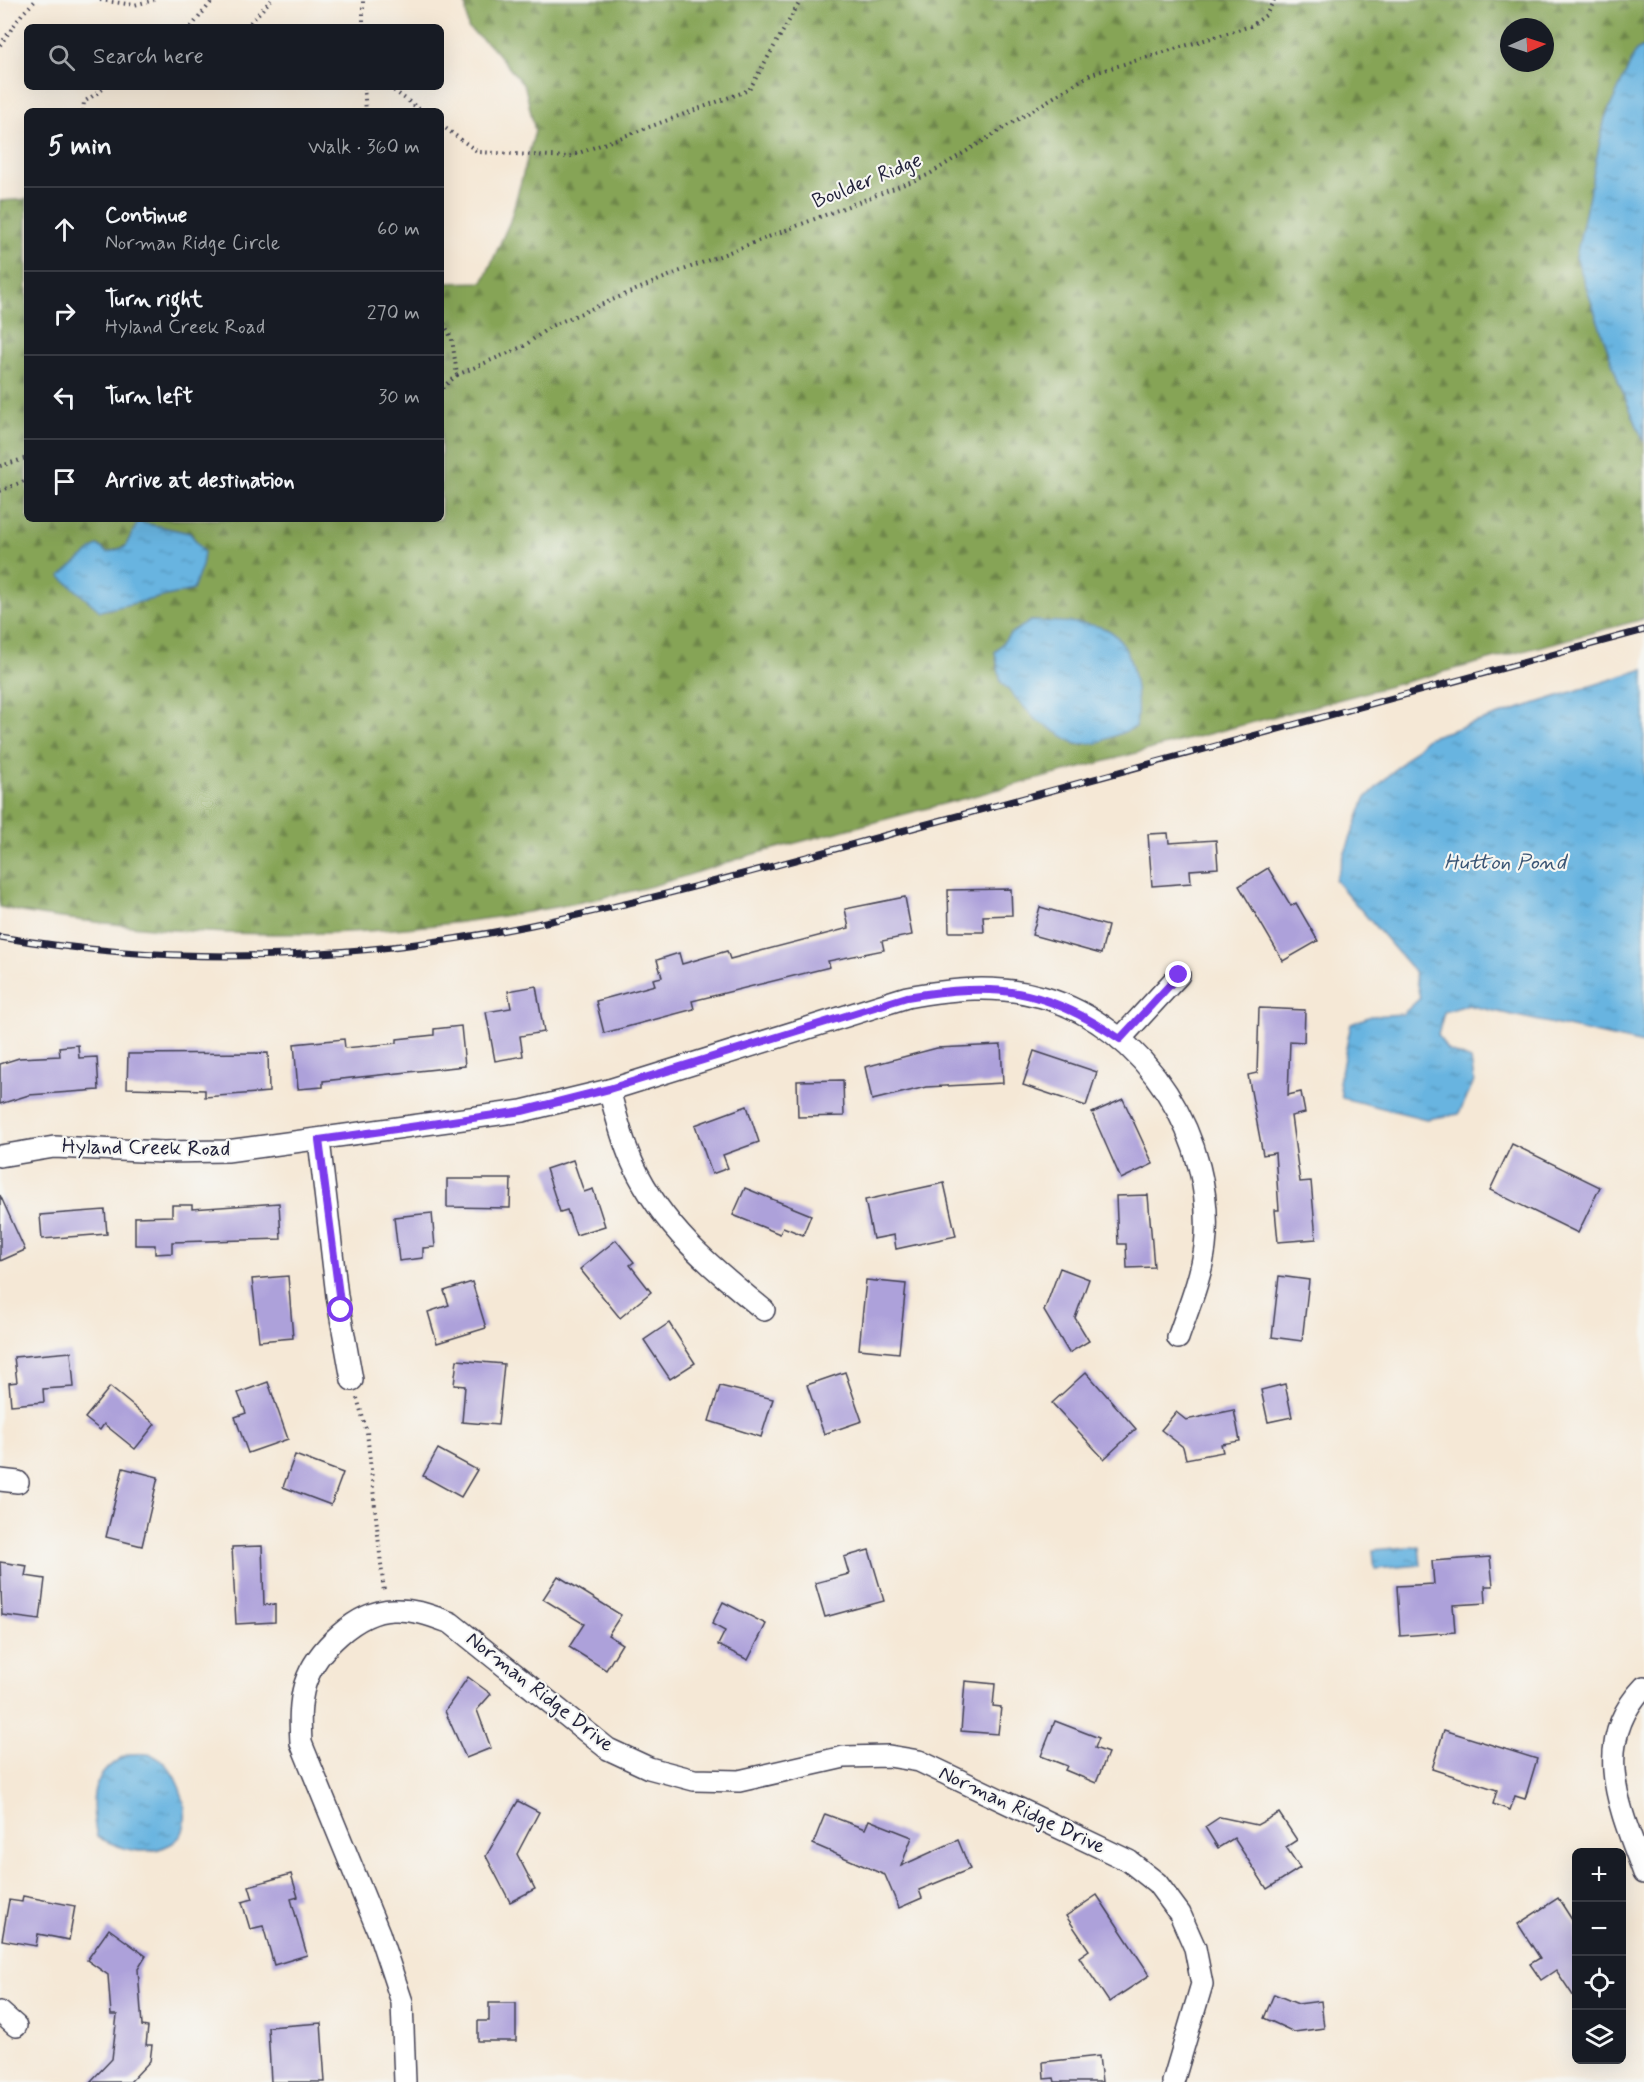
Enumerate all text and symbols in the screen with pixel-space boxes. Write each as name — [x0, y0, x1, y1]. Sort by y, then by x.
north arrow — [1500, 18, 1554, 72]
search box — [24, 24, 444, 90]
icon: search — [45, 41, 78, 74]
text: Search here — [93, 43, 204, 71]
text: 5 min — [48, 130, 112, 164]
text: Walk · 360 m — [308, 134, 420, 161]
street label: Boulder Ridge — [808, 146, 926, 216]
text: Continue — [105, 202, 187, 230]
icon: ahead — [48, 213, 81, 246]
text: 60 m — [377, 216, 420, 243]
text: Norman Ridge Circle — [105, 230, 280, 257]
text: Turn right — [105, 286, 203, 314]
icon: right — [48, 297, 81, 330]
text: 270 m — [367, 300, 420, 327]
text: Hyland Creek Road — [105, 314, 265, 341]
icon: left — [48, 381, 81, 414]
text: Turn left — [105, 383, 193, 411]
text: 30 m — [378, 384, 420, 411]
icon: arrive — [48, 465, 81, 498]
text: Arrive at destination — [105, 467, 295, 495]
water label: Hutton Pond — [1444, 849, 1569, 877]
route end — [1165, 961, 1191, 987]
street label: Hyland Creek Road — [62, 1133, 230, 1163]
route start — [327, 1296, 353, 1322]
street label: Norman Ridge Drive — [460, 1625, 620, 1759]
street label: Norman Ridge Drive — [934, 1759, 1110, 1861]
map controls — [1572, 1848, 1626, 2064]
button: + — [1572, 1848, 1626, 1902]
button: − — [1572, 1902, 1626, 1956]
button: locate — [1572, 1956, 1626, 2010]
button: layers — [1572, 2010, 1626, 2064]

